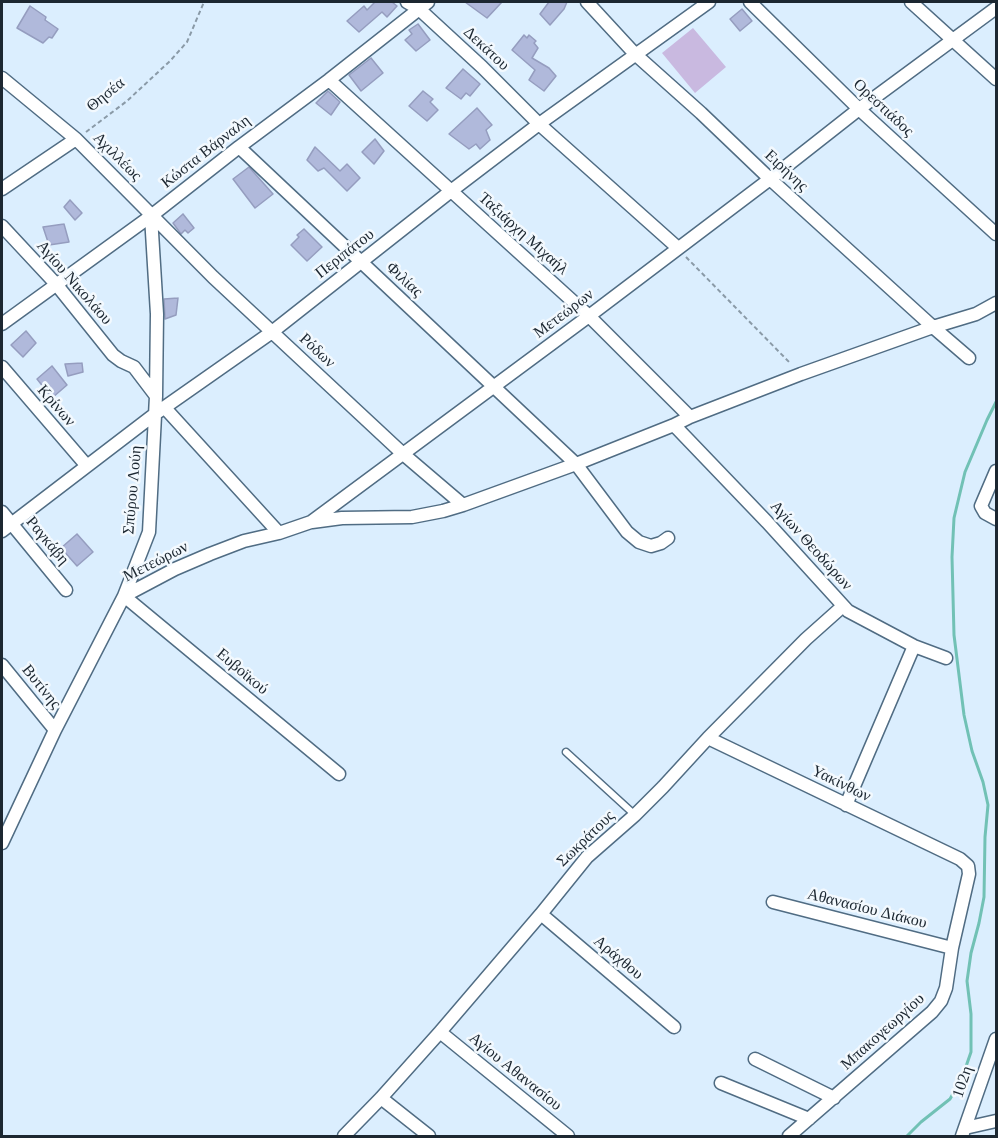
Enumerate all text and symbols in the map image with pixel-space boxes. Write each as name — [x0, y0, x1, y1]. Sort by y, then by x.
street label: Δεκάτου — [459, 23, 513, 75]
street label: Θησέα — [83, 74, 129, 116]
street label: Ορεστιάδος — [849, 75, 917, 141]
street label: Κώστα Βάρναλη — [158, 111, 254, 193]
street label: Αχιλλέως — [89, 129, 145, 185]
street label: Ειρήνης — [760, 146, 812, 196]
street label: Ταξιάρχη Μιχαήλ — [474, 189, 572, 279]
street label: Περιπάτου — [312, 225, 378, 283]
street label: Αγίου Νικολάου — [32, 237, 116, 329]
street label: Φιλίας — [382, 258, 426, 302]
street label: Μετεώρων — [530, 285, 598, 343]
street label: Ρόδων — [295, 330, 339, 372]
street label: Κρίνων — [33, 381, 79, 431]
street label: Σπύρου Λούη — [120, 445, 146, 535]
street label: Αγίων Θεοδώρων — [766, 497, 856, 595]
street label: Ραγκάβη — [21, 513, 73, 569]
street label: Μετεώρων — [120, 537, 192, 587]
street label: Ευβοϊκού — [212, 645, 272, 699]
street label: Βυτίνης — [17, 661, 65, 713]
street label: Υακίνθων — [808, 761, 874, 807]
street label: Σωκράτους — [553, 807, 619, 871]
street label: Αθανασίου Διάκου — [805, 885, 929, 933]
street label: Αράχθου — [589, 932, 647, 984]
street label: Μπακογεωργίου — [837, 989, 929, 1075]
street label: Αγίου Αθανασίου — [465, 1029, 565, 1115]
street label: 102η — [949, 1064, 977, 1100]

